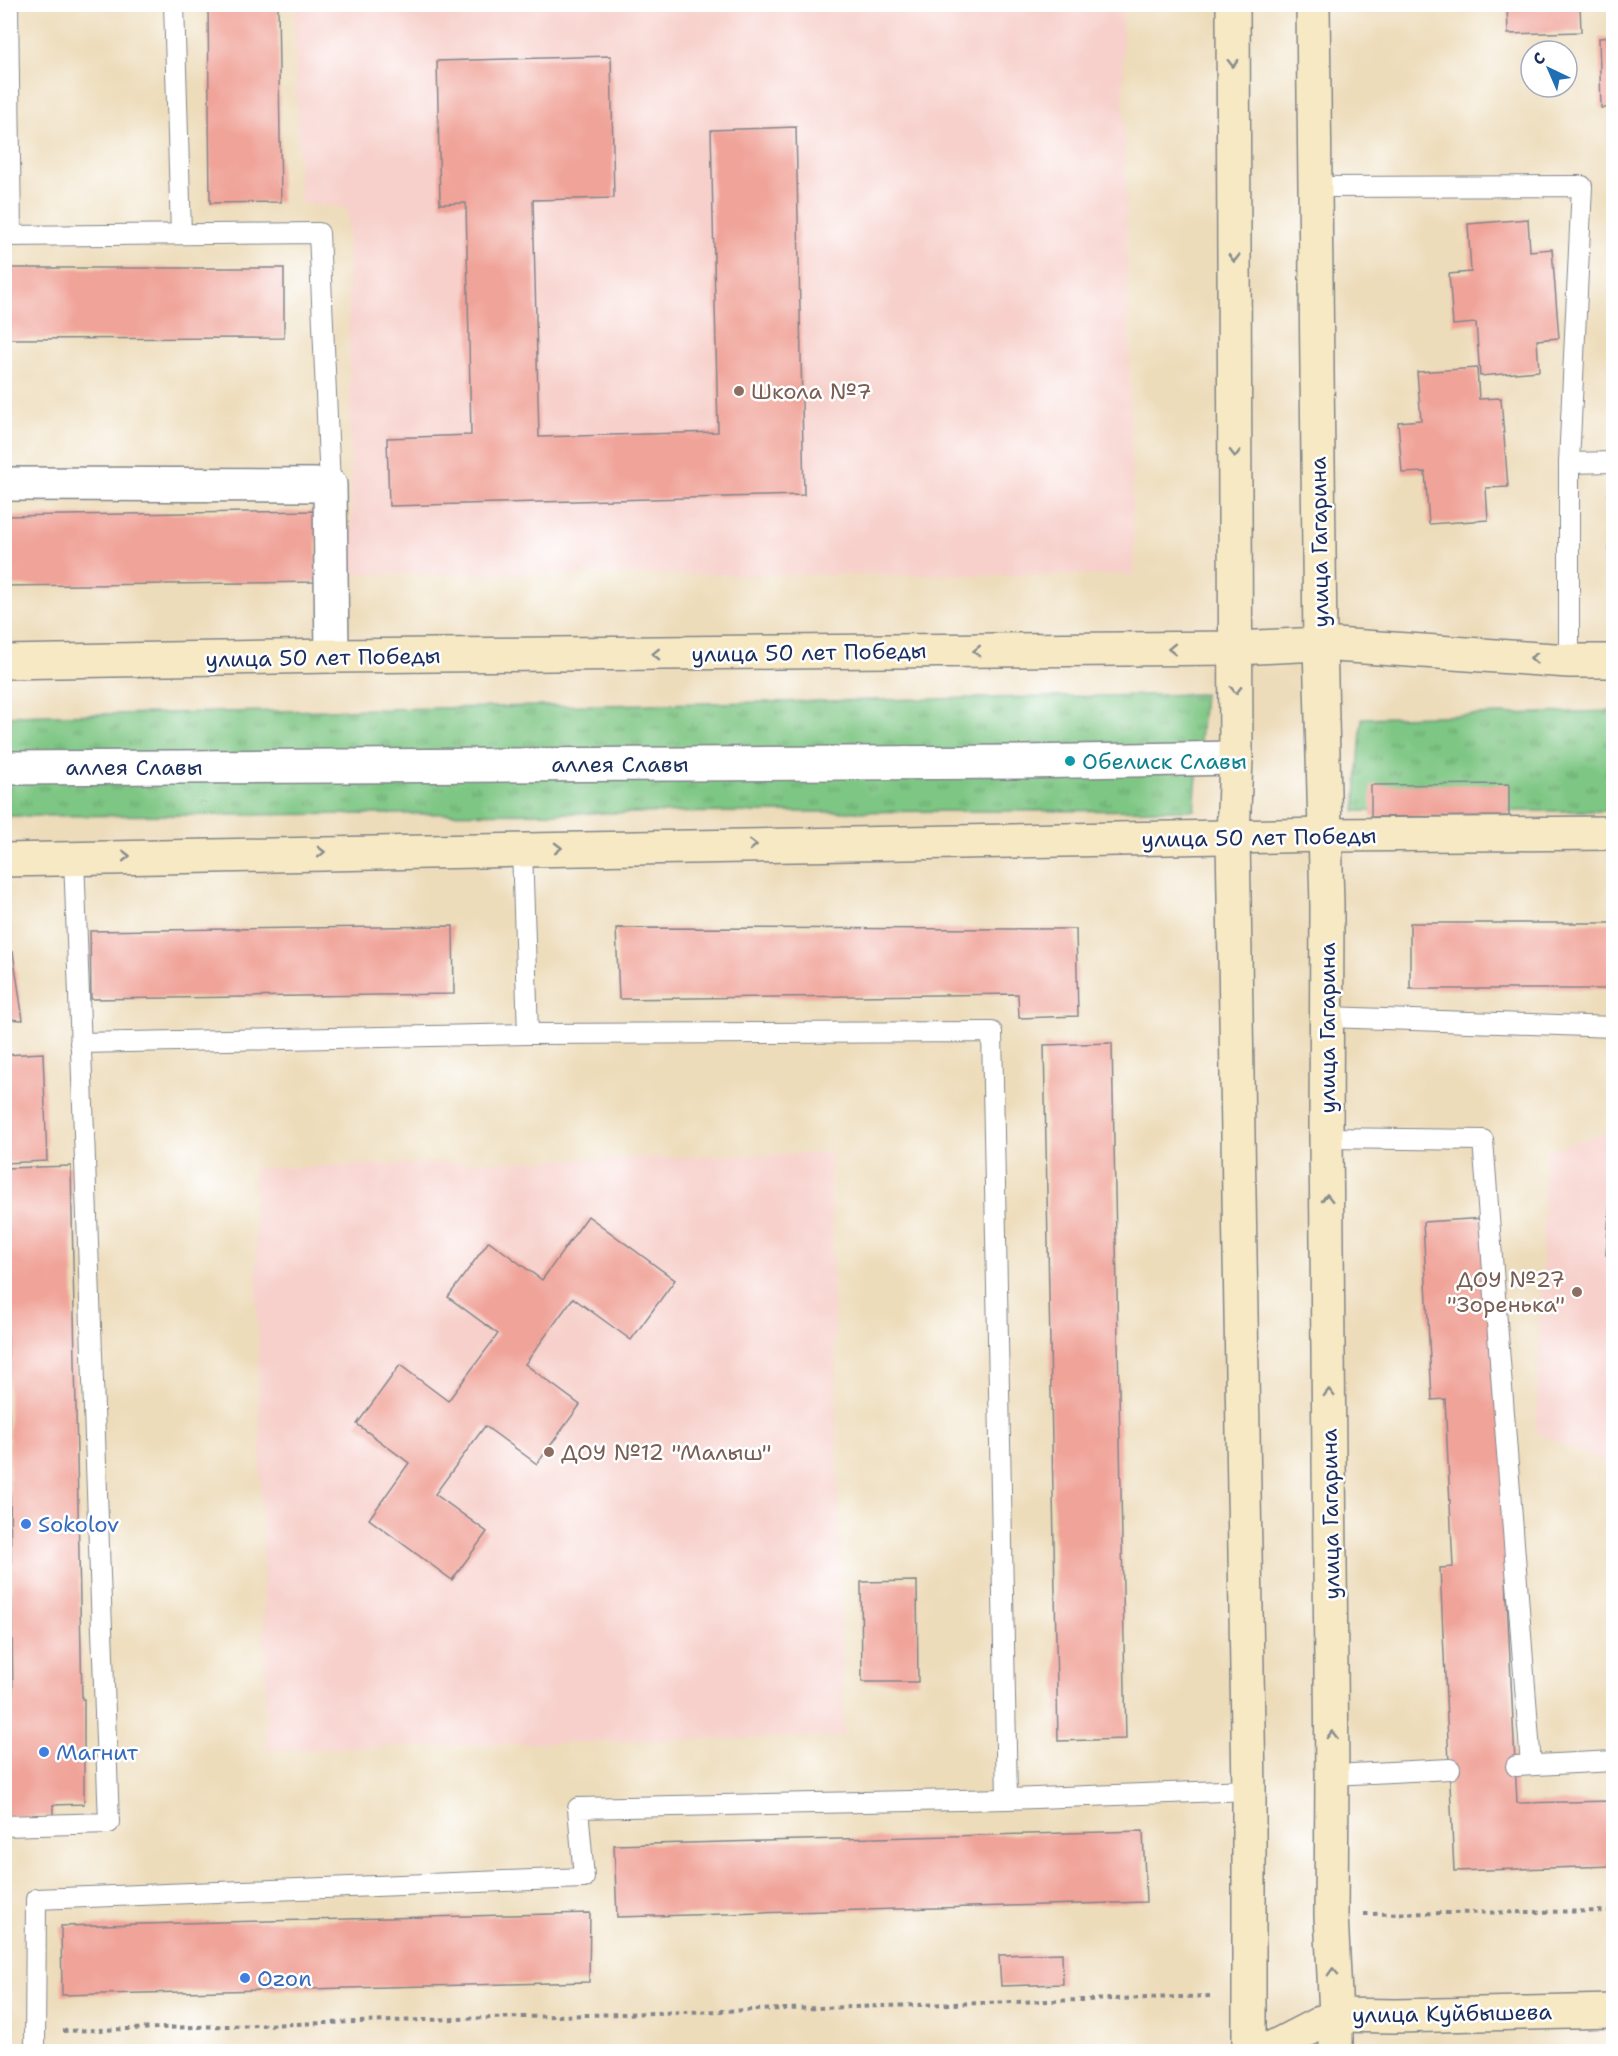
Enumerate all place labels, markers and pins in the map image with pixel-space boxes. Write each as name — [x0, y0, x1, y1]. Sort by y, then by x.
place label: Школа №7 — [751, 377, 872, 406]
marker: Школа №7 — [732, 384, 746, 398]
place label: Обелиск Славы — [1082, 747, 1247, 776]
marker: Обелиск Славы — [1063, 754, 1077, 768]
place label: ДОУ №27 "Зоренька" — [1447, 1265, 1565, 1319]
marker: ДОУ №27 "Зоренька" — [1570, 1285, 1584, 1299]
place label: ДОУ №12 "Малыш" — [561, 1438, 772, 1467]
marker: ДОУ №12 "Малыш" — [542, 1445, 556, 1459]
place label: Sokolov — [38, 1510, 119, 1539]
marker: Sokolov — [19, 1517, 33, 1531]
place label: Магнит — [56, 1738, 139, 1767]
marker: Магнит — [37, 1745, 51, 1759]
place label: Ozon — [257, 1964, 312, 1993]
marker: Ozon — [238, 1971, 252, 1985]

